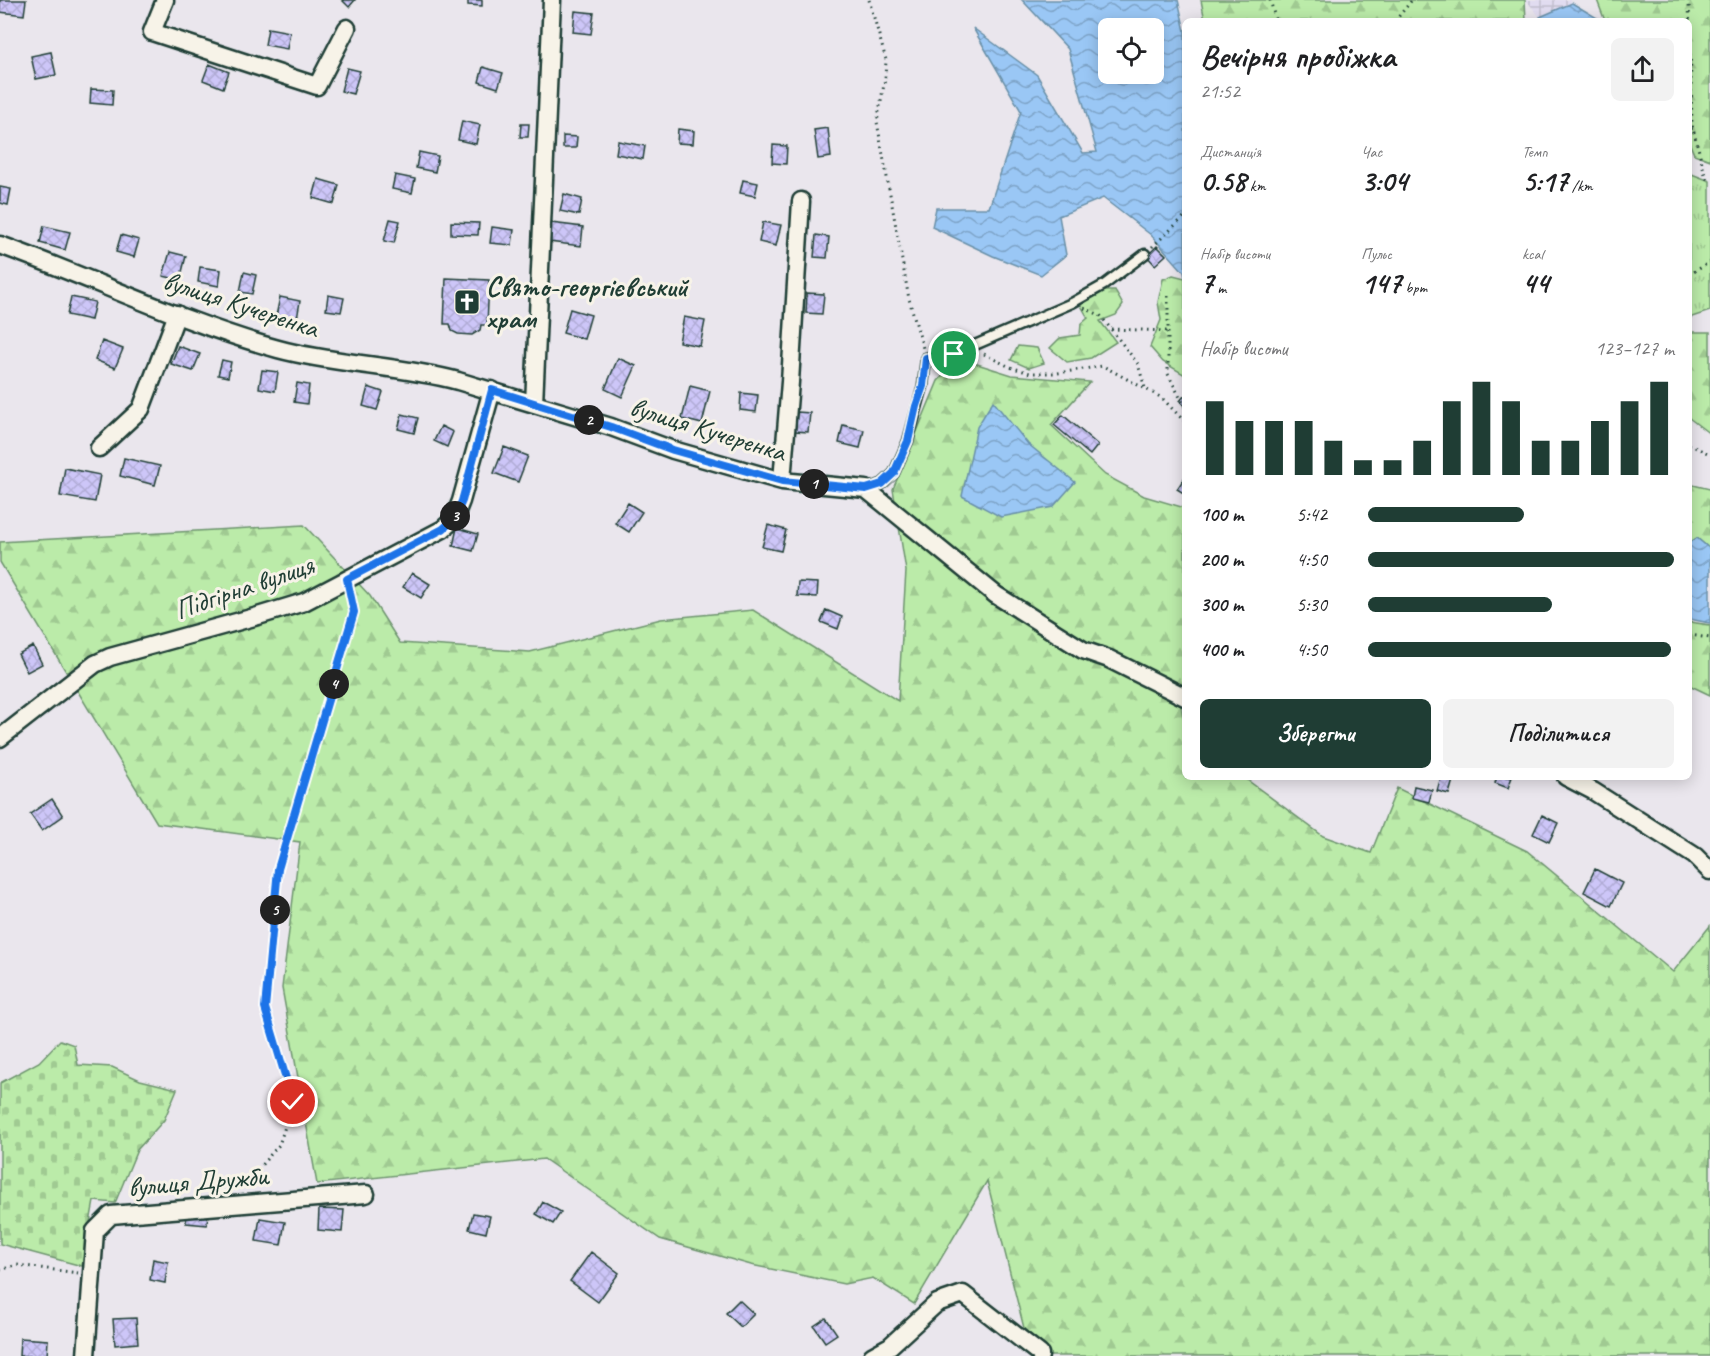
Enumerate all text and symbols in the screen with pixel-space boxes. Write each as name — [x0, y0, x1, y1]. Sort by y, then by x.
map controls — [1098, 18, 1164, 84]
button: locate — [1098, 18, 1164, 84]
text: Вечірня пробіжка — [1200, 35, 1395, 77]
button: share — [1611, 38, 1674, 101]
text: 21:52 — [1200, 79, 1240, 104]
text: Дистанція — [1200, 142, 1261, 162]
text: Час — [1361, 142, 1382, 162]
text: Темп — [1522, 142, 1548, 162]
text: 0.58 — [1200, 162, 1246, 200]
text: 3:04 — [1361, 162, 1407, 200]
text: 5:17 — [1522, 162, 1568, 200]
text: km — [1246, 176, 1265, 196]
text: /km — [1568, 176, 1593, 196]
text: Набір висоти — [1200, 244, 1270, 264]
text: Пульс — [1361, 244, 1392, 264]
text: kcal — [1522, 244, 1543, 264]
street label: вулиця Кучеренка — [159, 262, 325, 346]
text: 7 — [1200, 264, 1213, 302]
text: 147 — [1361, 264, 1401, 302]
text: 44 — [1522, 264, 1549, 302]
place label: Свято-георгієвський храм — [486, 269, 690, 336]
text: m — [1213, 278, 1226, 298]
text: bpm — [1401, 278, 1427, 298]
church icon: Свято-георгієвський храм — [452, 287, 482, 317]
pin — [928, 328, 979, 379]
text: Набір висоти — [1200, 336, 1287, 361]
text: 123–127 m — [1595, 336, 1674, 361]
icon: arrive — [937, 337, 970, 370]
street label: вулиця Кучеренка — [626, 389, 792, 470]
pin: 2 — [574, 405, 604, 435]
text: 2 — [585, 410, 593, 430]
pin: 1 — [799, 469, 829, 499]
text: 1 — [810, 474, 818, 494]
pin: 3 — [440, 501, 470, 531]
text: 100 m — [1200, 502, 1243, 527]
text: 5:42 — [1296, 502, 1327, 527]
text: 3 — [451, 506, 459, 526]
street label: Підгірна вулиця — [170, 547, 319, 627]
text: 200 m — [1200, 547, 1243, 572]
text: 4:50 — [1296, 547, 1327, 572]
text: 300 m — [1200, 592, 1243, 617]
text: 5:30 — [1296, 592, 1327, 617]
text: 400 m — [1200, 637, 1243, 662]
text: 4:50 — [1296, 637, 1327, 662]
pin: 4 — [319, 669, 349, 699]
text: 4 — [330, 674, 338, 694]
button: Зберегти — [1200, 699, 1431, 768]
button: Поділитися — [1443, 699, 1674, 768]
pin: 5 — [260, 895, 290, 925]
text: 5 — [272, 900, 278, 920]
pin — [267, 1076, 318, 1127]
icon: check — [276, 1085, 309, 1118]
street label: вулиця Дружби — [126, 1157, 271, 1205]

